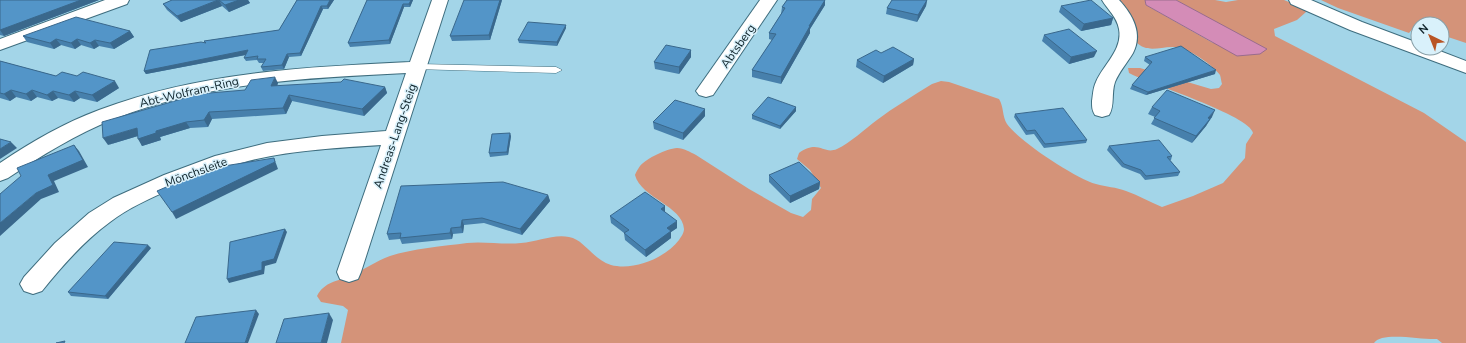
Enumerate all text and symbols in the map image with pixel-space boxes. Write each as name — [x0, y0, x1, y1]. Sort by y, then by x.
north arrow — [1410, 16, 1450, 56]
street label: Abtsberg — [717, 21, 759, 71]
text: N — [1415, 21, 1432, 37]
street label: Abt-Wolfram-Ring — [138, 73, 240, 111]
street label: Andreas-Lang-Steig — [370, 82, 420, 190]
street label: Mönchsleite — [163, 153, 229, 191]

